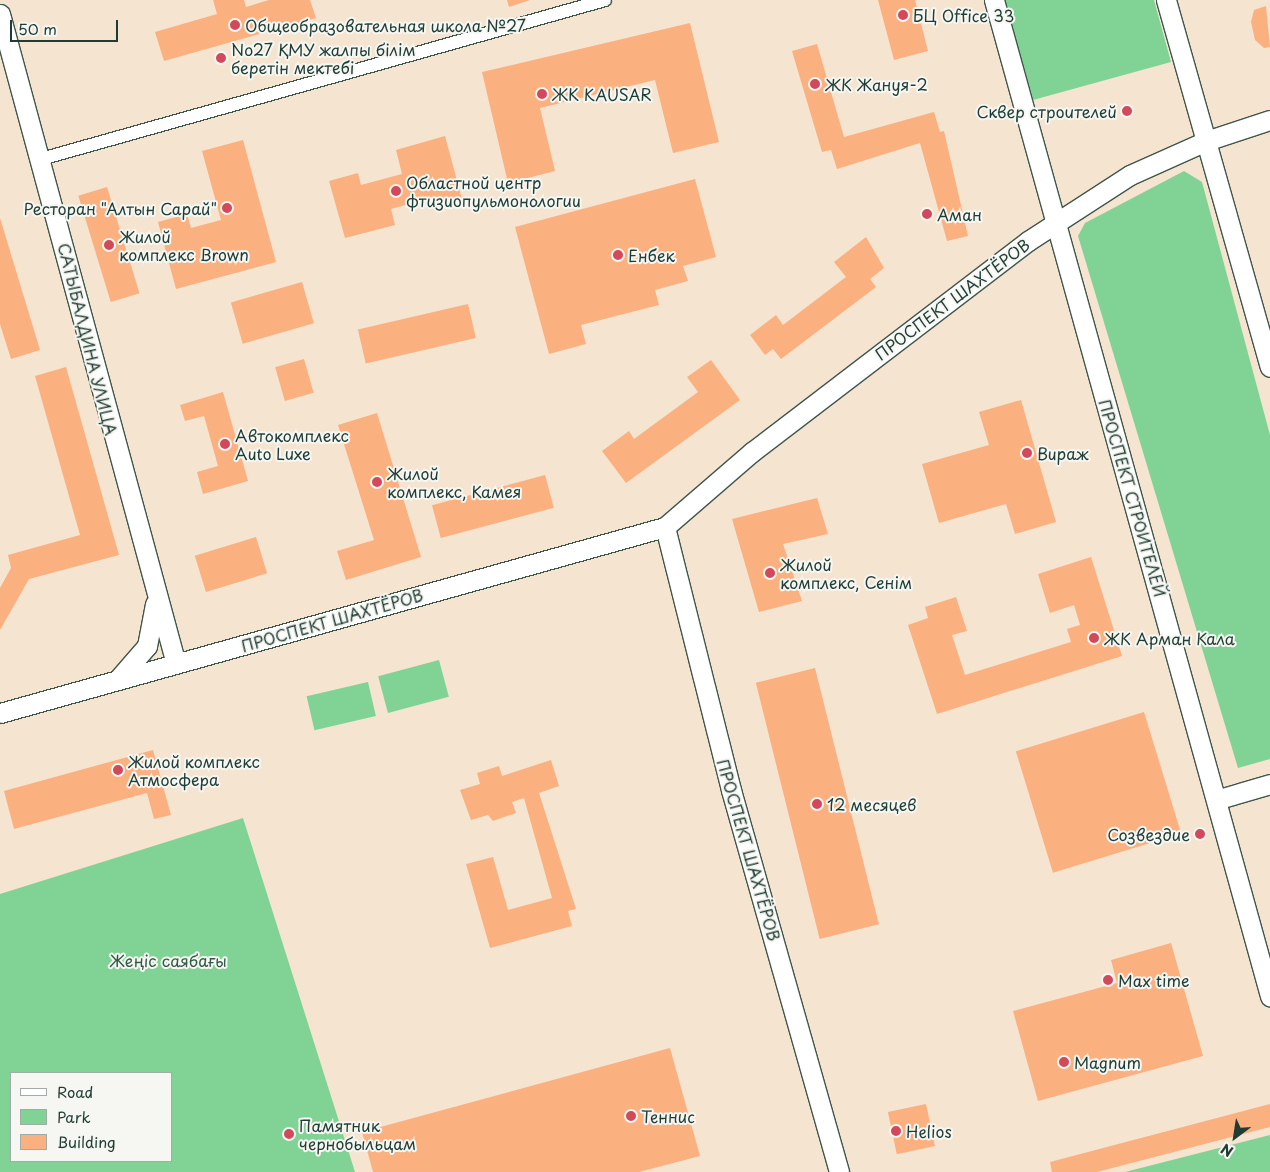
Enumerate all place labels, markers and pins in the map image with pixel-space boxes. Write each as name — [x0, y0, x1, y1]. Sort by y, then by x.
place label: БЦ Office 33 — [913, 5, 1015, 25]
marker: БЦ Office 33 — [897, 9, 909, 21]
place label: Общеобразовательная школа №27 — [245, 15, 527, 35]
marker: Общеобразовательная школа №27 — [229, 19, 241, 31]
place label: No27 ҚМУ жалпы білім беретін мектебі — [231, 39, 415, 77]
marker: No27 ҚМУ жалпы білім беретін мектебі — [215, 52, 227, 64]
place label: ЖК Жануя-2 — [825, 74, 929, 94]
marker: ЖК Жануя-2 — [809, 78, 821, 90]
place label: ЖК KAUSAR — [552, 84, 653, 104]
marker: ЖК KAUSAR — [536, 88, 548, 100]
place label: Сквер строителей — [976, 101, 1117, 121]
marker: Сквер строителей — [1121, 105, 1133, 117]
place label: Областной центр фтизиопульмонологии — [406, 172, 581, 210]
marker: Областной центр фтизиопульмонологии — [390, 185, 402, 197]
place label: Ресторан "Алтын Сарай" — [22, 198, 217, 218]
marker: Ресторан "Алтын Сарай" — [221, 202, 233, 214]
place label: Аман — [937, 204, 982, 224]
marker: Аман — [921, 208, 933, 220]
place label: Жилой комплекс Brown — [119, 226, 249, 264]
marker: Жилой комплекс Brown — [103, 239, 115, 251]
place label: Енбек — [628, 245, 675, 265]
marker: Енбек — [612, 249, 624, 261]
place label: Автокомплекс Auto Luxe — [235, 425, 349, 463]
marker: Автокомплекс Auto Luxe — [219, 438, 231, 450]
place label: Вираж — [1037, 443, 1089, 463]
marker: Вираж — [1021, 447, 1033, 459]
place label: Жилой комплекс, Камея — [387, 463, 522, 501]
marker: Жилой комплекс, Камея — [371, 476, 383, 488]
place label: Жилой комплекс, Сенiм — [780, 554, 912, 592]
marker: Жилой комплекс, Сенiм — [764, 567, 776, 579]
place label: ЖК Арман Кала — [1104, 628, 1236, 648]
marker: ЖК Арман Кала — [1088, 632, 1100, 644]
place label: Жилой комплекс Атмосфера — [128, 751, 260, 789]
marker: Жилой комплекс Атмосфера — [112, 764, 124, 776]
place label: 12 месяцев — [827, 794, 917, 814]
marker: 12 месяцев — [811, 798, 823, 810]
place label: Созвездие — [1107, 824, 1190, 844]
marker: Созвездие — [1194, 828, 1206, 840]
place label: Max time — [1118, 970, 1191, 990]
marker: Max time — [1102, 974, 1114, 986]
place label: Magnum — [1074, 1052, 1141, 1072]
marker: Magnum — [1058, 1056, 1070, 1068]
place label: Теннис — [641, 1106, 695, 1126]
marker: Теннис — [625, 1110, 637, 1122]
place label: Памятник чернобыльцам — [299, 1115, 416, 1153]
place label: Helios — [906, 1121, 952, 1141]
marker: Helios — [890, 1125, 902, 1137]
marker: Памятник чернобыльцам — [283, 1128, 295, 1140]

